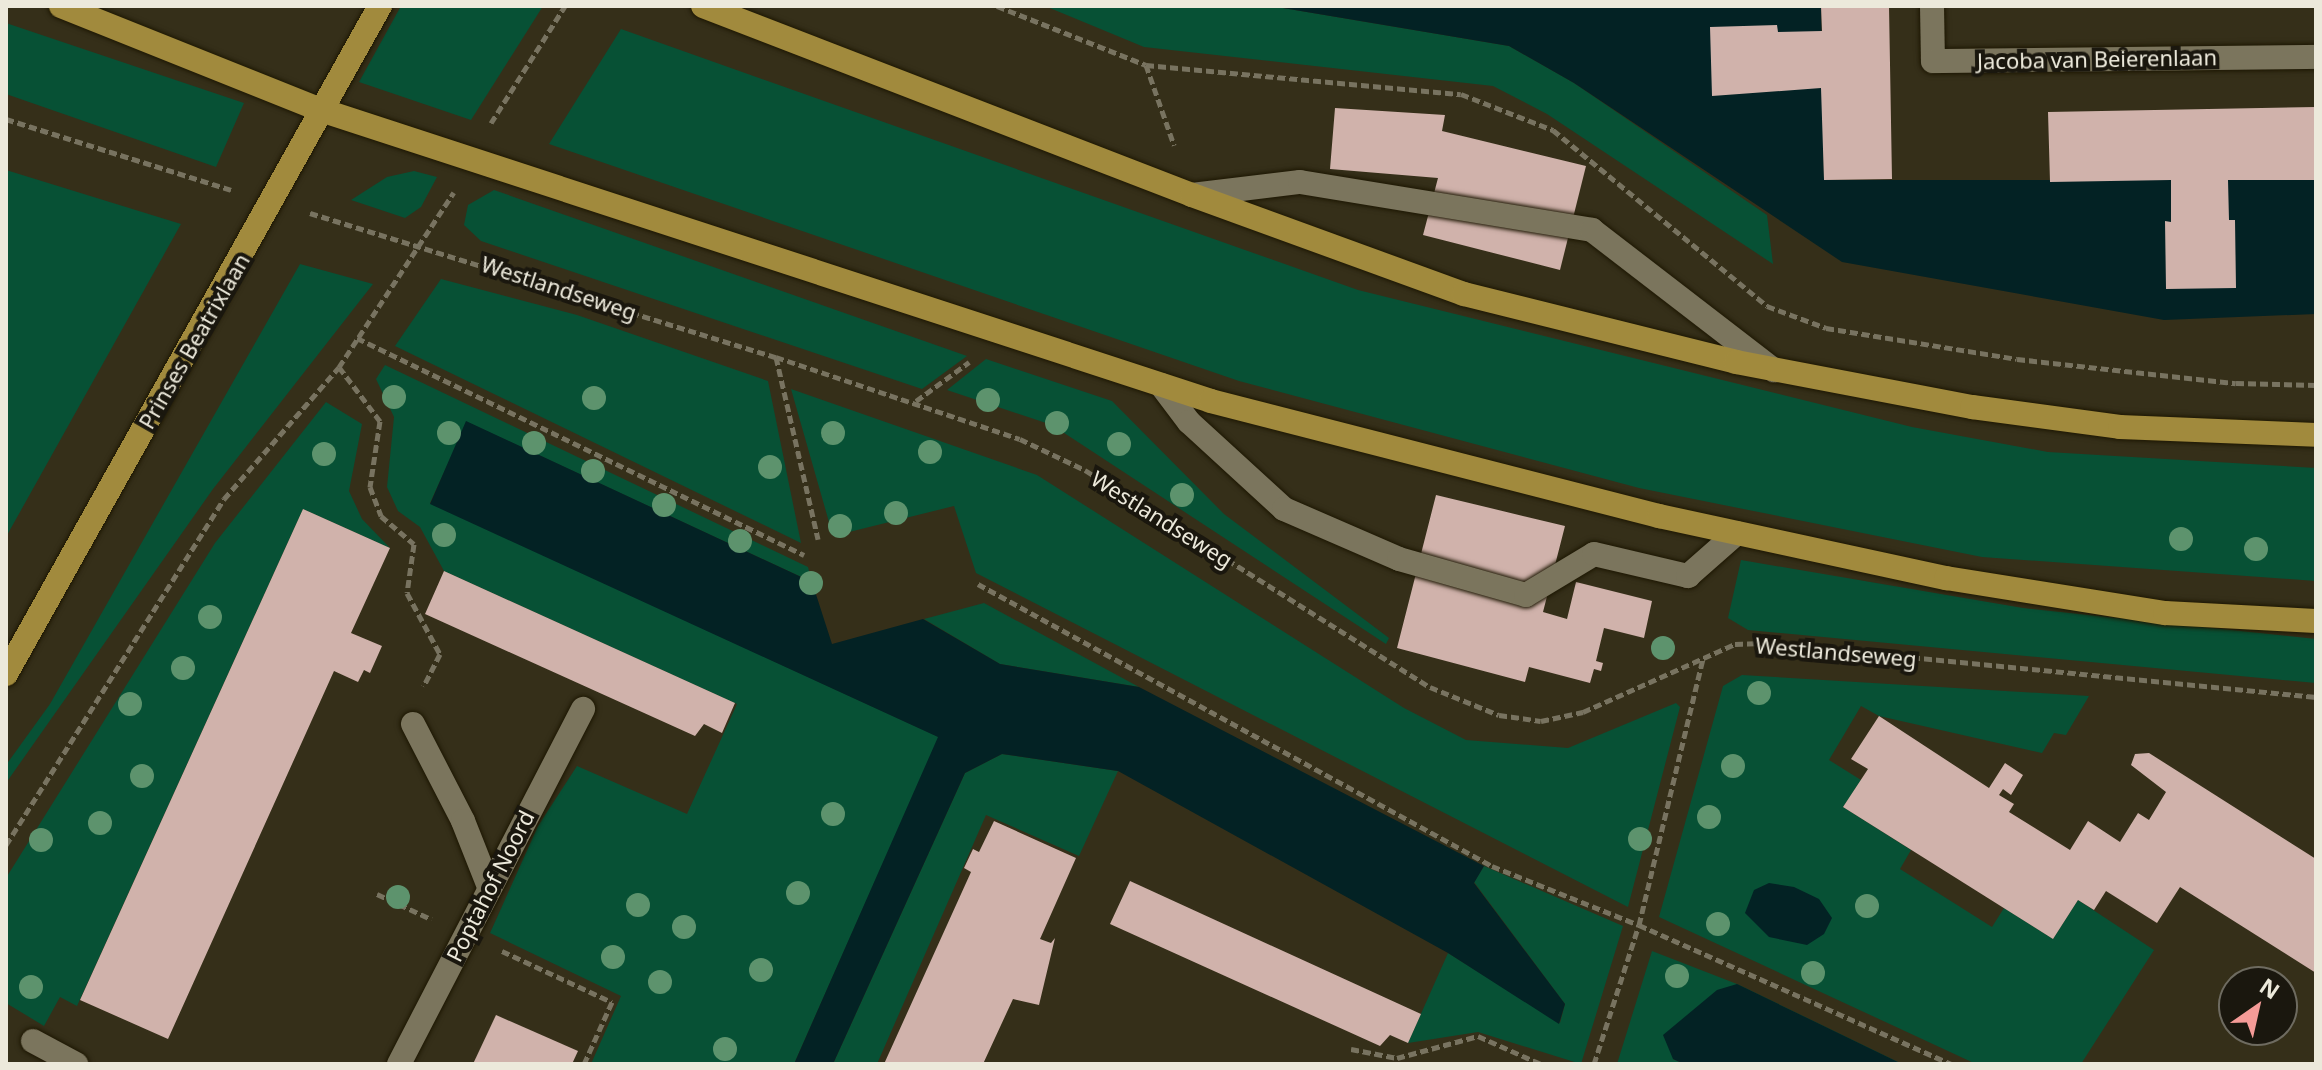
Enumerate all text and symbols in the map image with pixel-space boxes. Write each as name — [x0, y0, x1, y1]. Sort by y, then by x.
street label: Jacoba van Beierenlaan — [1977, 44, 2217, 74]
street label: Prinses Beatrixlaan — [133, 249, 255, 433]
street label: Westlandseweg — [478, 250, 640, 326]
street label: Westlandseweg — [1086, 465, 1238, 573]
street label: Westlandseweg — [1754, 632, 1918, 672]
street label: Poptahof Noord — [441, 806, 539, 966]
north arrow — [2218, 966, 2298, 1046]
text: N — [2254, 970, 2286, 1005]

